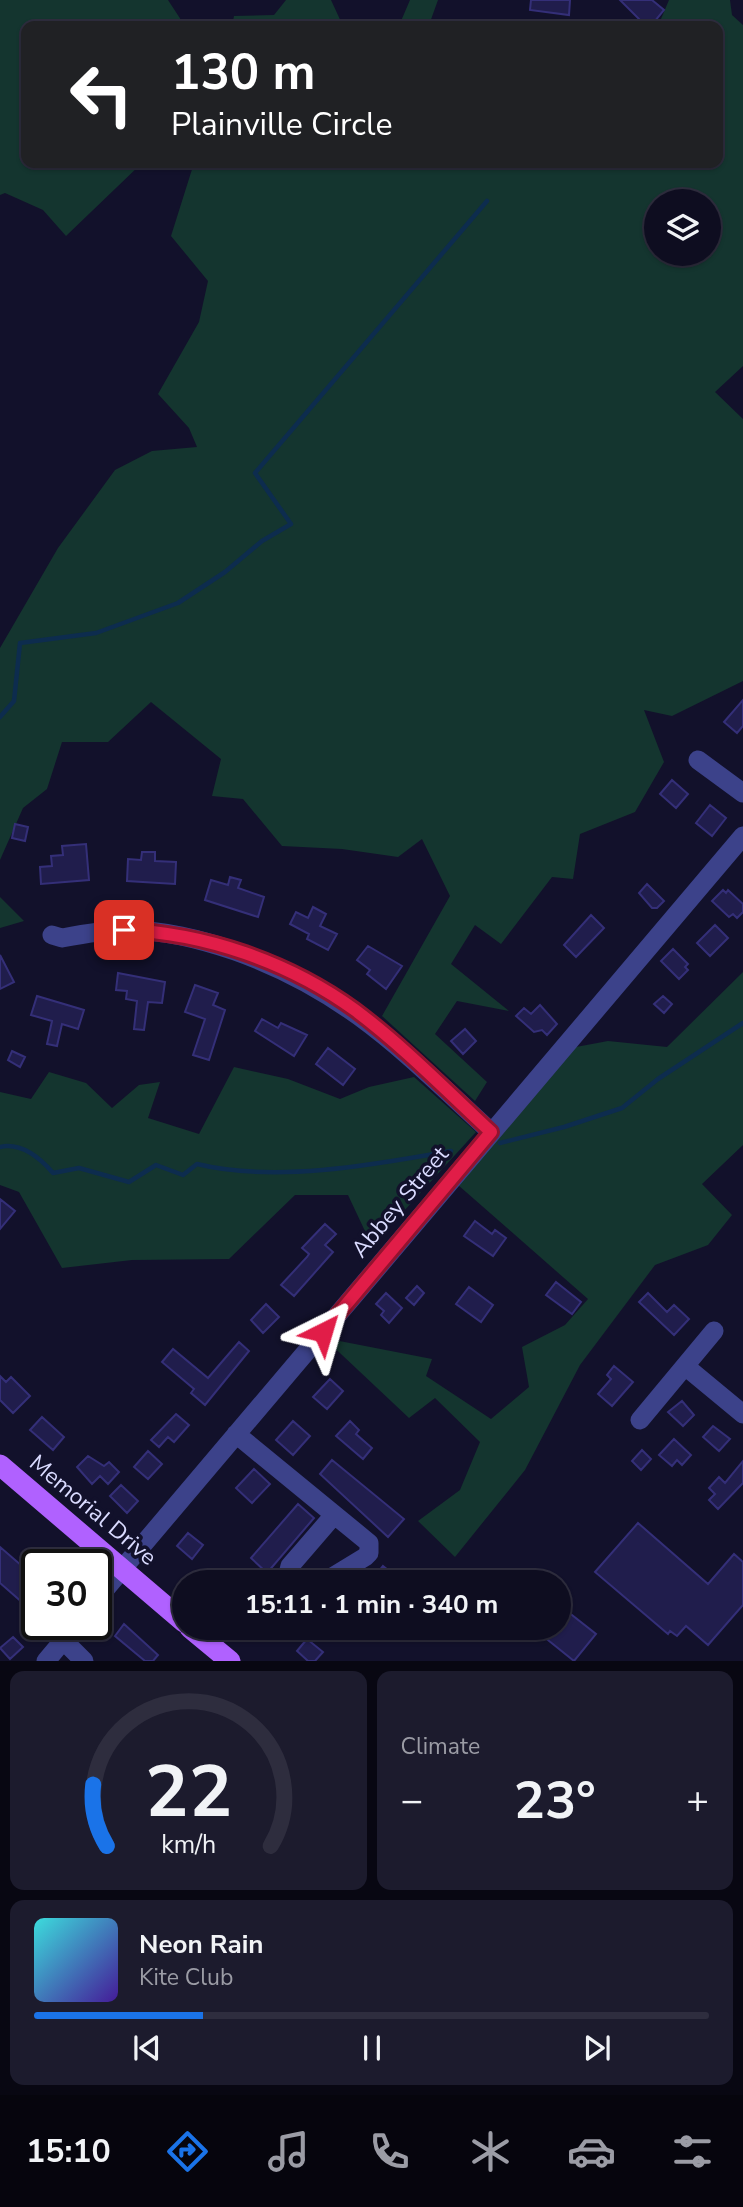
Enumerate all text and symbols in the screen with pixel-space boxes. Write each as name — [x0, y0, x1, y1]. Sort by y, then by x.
text: 130 m — [171, 39, 315, 106]
icon: left — [56, 49, 147, 140]
text: Plainville Circle — [171, 103, 392, 146]
map controls — [644, 189, 721, 266]
button: layers — [644, 189, 721, 266]
pin — [94, 900, 154, 960]
icon: arrive — [105, 911, 143, 949]
street label: Abbey Street — [344, 1139, 456, 1264]
position arrow — [286, 1295, 360, 1369]
street label: Memorial Drive — [23, 1448, 163, 1572]
speed limit sign: 30 — [21, 1549, 112, 1640]
text: 15:11 · 1 min · 340 m — [245, 1587, 498, 1622]
text: Climate — [401, 1731, 480, 1762]
text: 22 — [145, 1743, 232, 1843]
text: 23° — [514, 1765, 596, 1836]
text: − — [401, 1775, 423, 1826]
text: + — [686, 1775, 709, 1826]
text: km/h — [161, 1828, 216, 1862]
text: Neon Rain — [139, 1927, 264, 1962]
text: Kite Club — [139, 1962, 233, 1993]
icon: previous — [128, 2029, 166, 2067]
icon: pause — [353, 2029, 391, 2067]
icon: next — [578, 2029, 616, 2067]
icon: directions — [163, 2127, 212, 2176]
icon: music — [264, 2127, 313, 2176]
icon: phone — [365, 2127, 414, 2176]
icon: climate — [466, 2127, 515, 2176]
icon: car — [567, 2127, 616, 2176]
icon: filters — [668, 2127, 717, 2176]
text: 15:10 — [26, 2130, 111, 2173]

